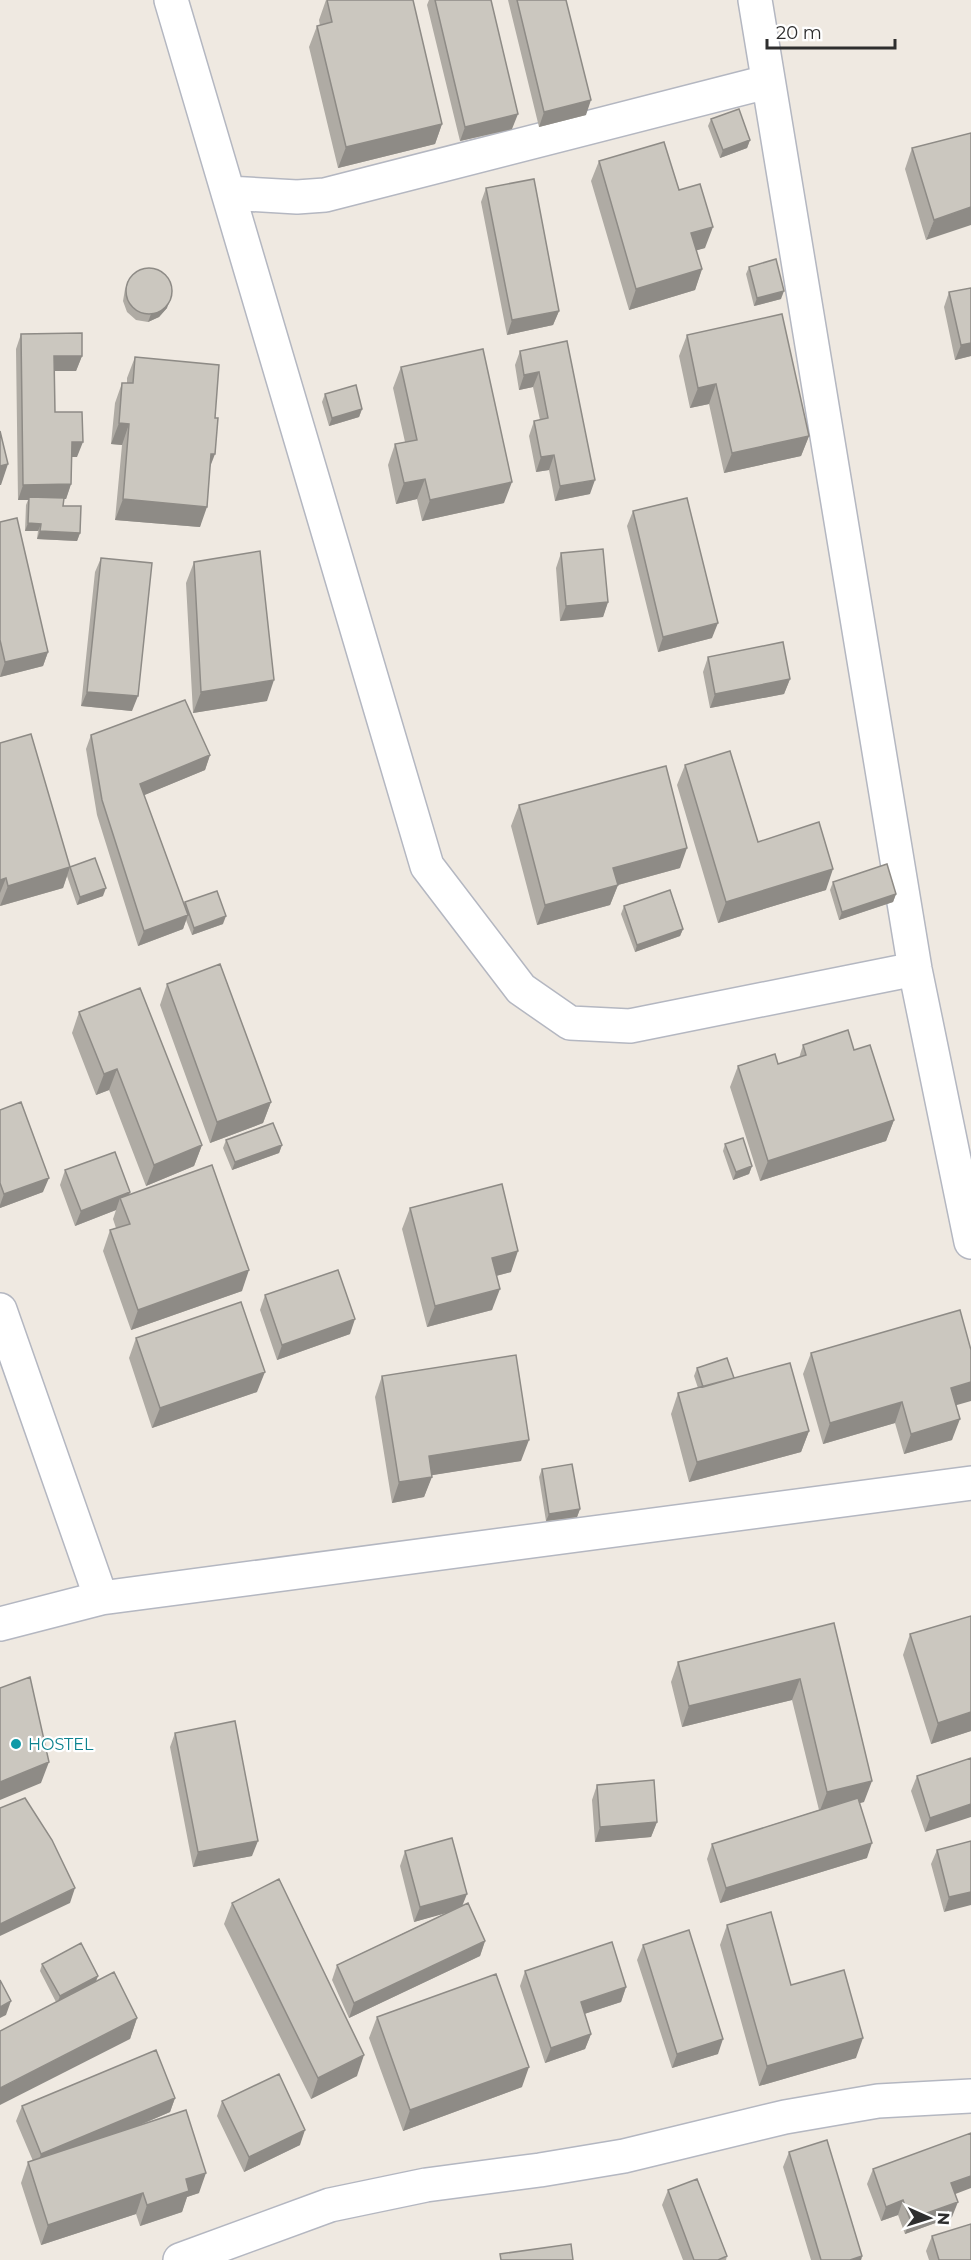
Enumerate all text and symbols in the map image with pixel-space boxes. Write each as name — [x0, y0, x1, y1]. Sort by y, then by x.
scale bar — [767, 12, 894, 50]
text: 20 m — [776, 22, 822, 44]
place label: HOSTEL — [28, 1735, 94, 1754]
marker: HOSTEL — [9, 1737, 23, 1751]
north arrow — [899, 2188, 959, 2248]
text: N — [934, 2212, 953, 2226]

